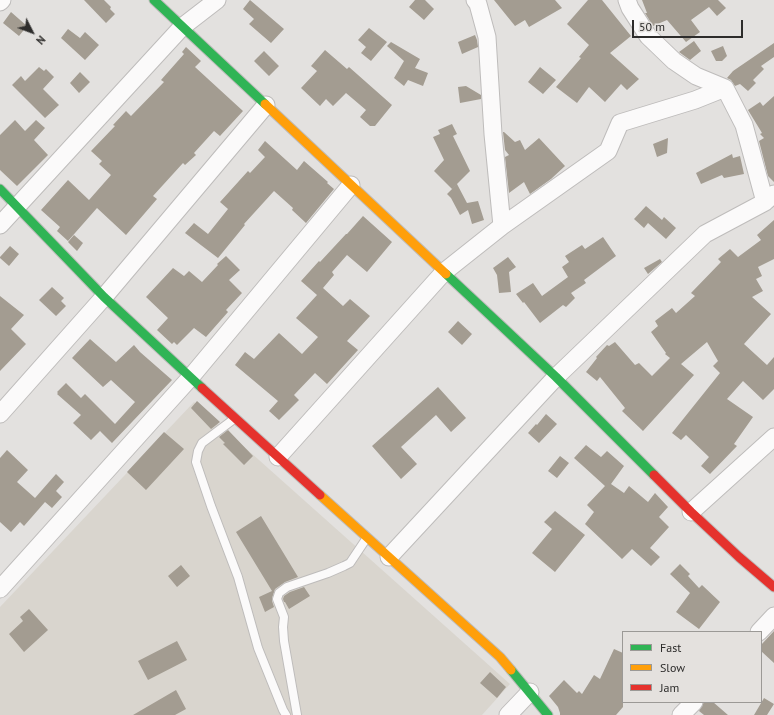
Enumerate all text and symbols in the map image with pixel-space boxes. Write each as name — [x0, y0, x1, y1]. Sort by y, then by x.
north arrow — [12, 12, 52, 52]
scale bar — [634, 12, 745, 38]
text: 50 m — [639, 19, 665, 34]
text: N — [33, 33, 49, 47]
legend — [622, 631, 762, 703]
text: Fast — [660, 640, 681, 655]
text: Slow — [660, 660, 685, 675]
text: Jam — [660, 680, 679, 695]

